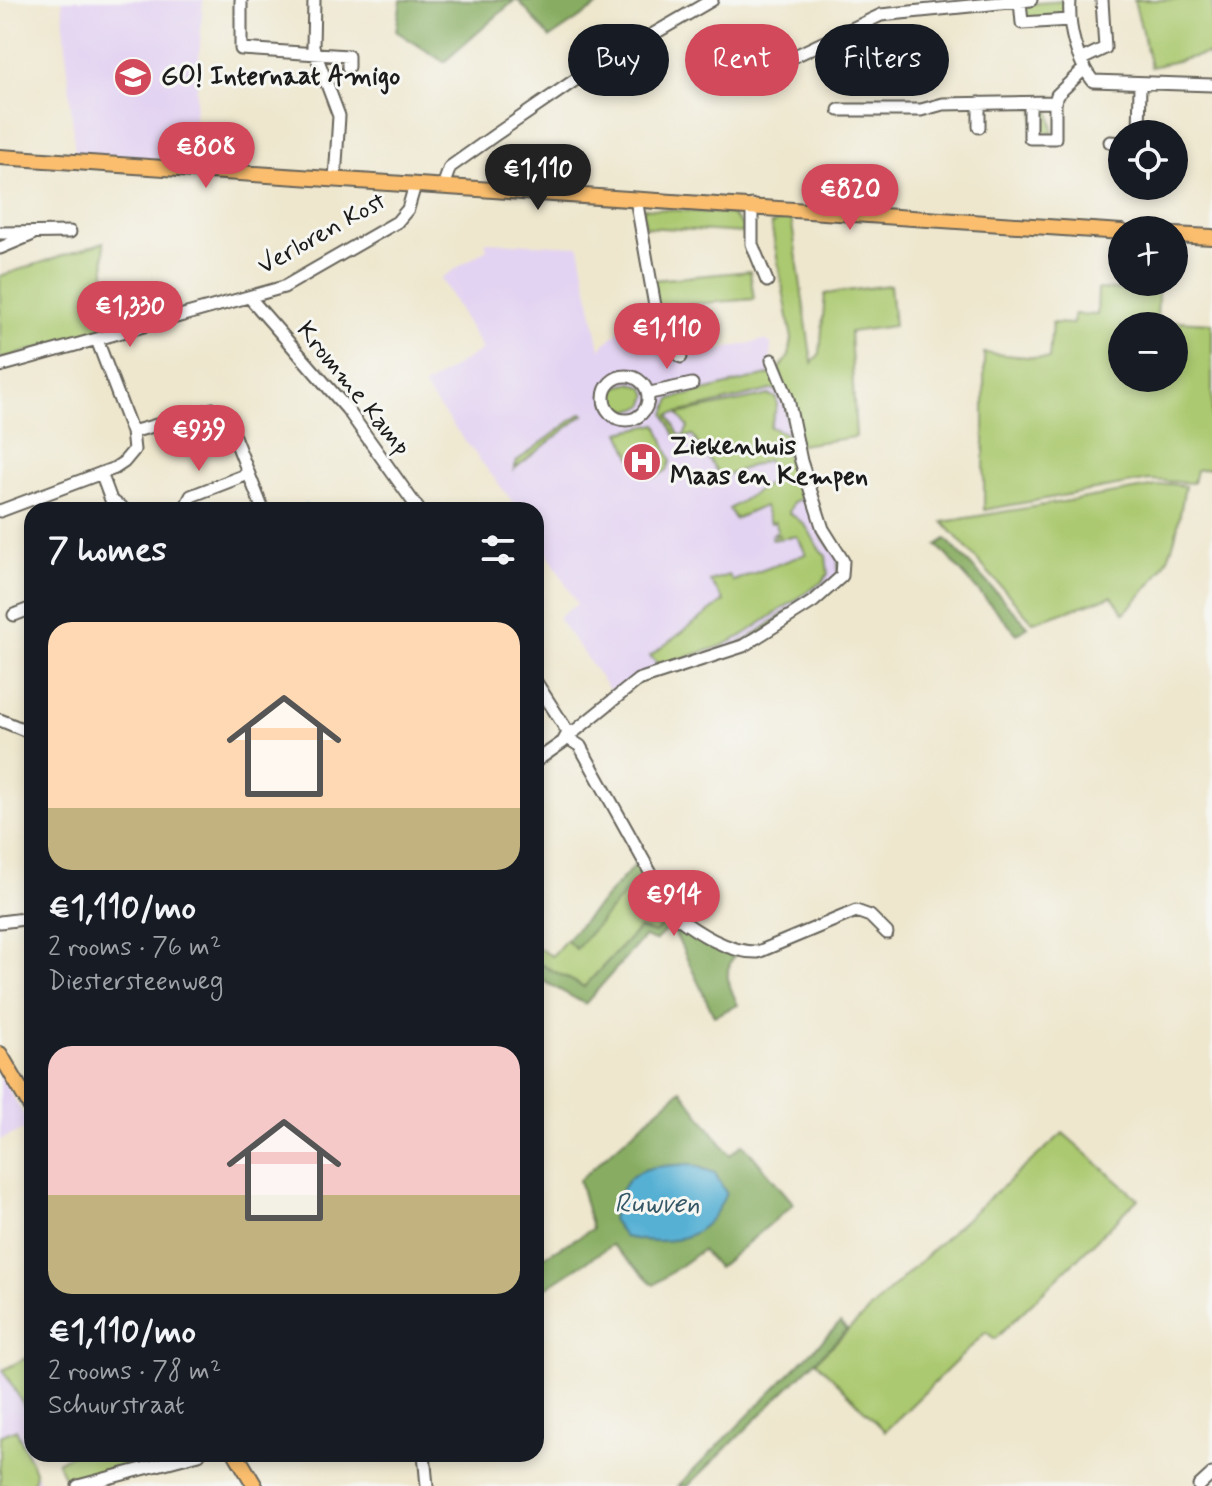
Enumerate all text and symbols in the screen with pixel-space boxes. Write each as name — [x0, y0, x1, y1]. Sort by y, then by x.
chip: Buy — [568, 24, 669, 96]
chip: Rent — [685, 24, 799, 96]
chip: Filters — [815, 24, 949, 96]
school or university icon: GO! Internaat Amigo — [112, 56, 154, 98]
place label: GO! Internaat Amigo — [161, 60, 400, 95]
map controls — [1108, 120, 1188, 392]
button: locate — [1108, 120, 1188, 200]
pin: €808 — [159, 122, 253, 190]
text: €808 — [176, 131, 236, 165]
pin: €1,110 — [473, 144, 603, 212]
text: €1,110 — [503, 153, 573, 187]
pin: €820 — [803, 164, 897, 232]
text: €820 — [819, 173, 881, 207]
street label: Verloren Kost — [252, 185, 392, 283]
button: + — [1108, 216, 1188, 296]
pin: €1,330 — [65, 281, 195, 349]
text: €1,330 — [95, 290, 165, 324]
pin: €1,110 — [602, 303, 732, 371]
text: €1,110 — [632, 312, 702, 346]
button: − — [1108, 312, 1188, 392]
street label: Kromme Kamp — [288, 315, 418, 463]
pin: €939 — [152, 405, 246, 473]
text: €939 — [172, 414, 226, 448]
place label: Ziekenhuis Maas en Kempen — [670, 430, 868, 494]
hospital icon: Ziekenhuis Maas en Kempen — [621, 441, 663, 483]
text: 7 homes — [48, 528, 167, 573]
icon: filters — [476, 528, 520, 572]
icon: home — [212, 674, 356, 818]
pin: €914 — [627, 870, 721, 938]
text: €914 — [646, 879, 702, 913]
text: €1,110/mo — [48, 886, 196, 931]
text: 2 rooms · 76 m² — [48, 931, 221, 965]
text: Diestersteenweg — [48, 965, 223, 999]
icon: home — [212, 1098, 356, 1242]
water label: Ruwven — [614, 1186, 700, 1223]
text: €1,110/mo — [48, 1310, 196, 1355]
text: 2 rooms · 78 m² — [48, 1355, 221, 1389]
text: Schuurstraat — [48, 1389, 185, 1423]

